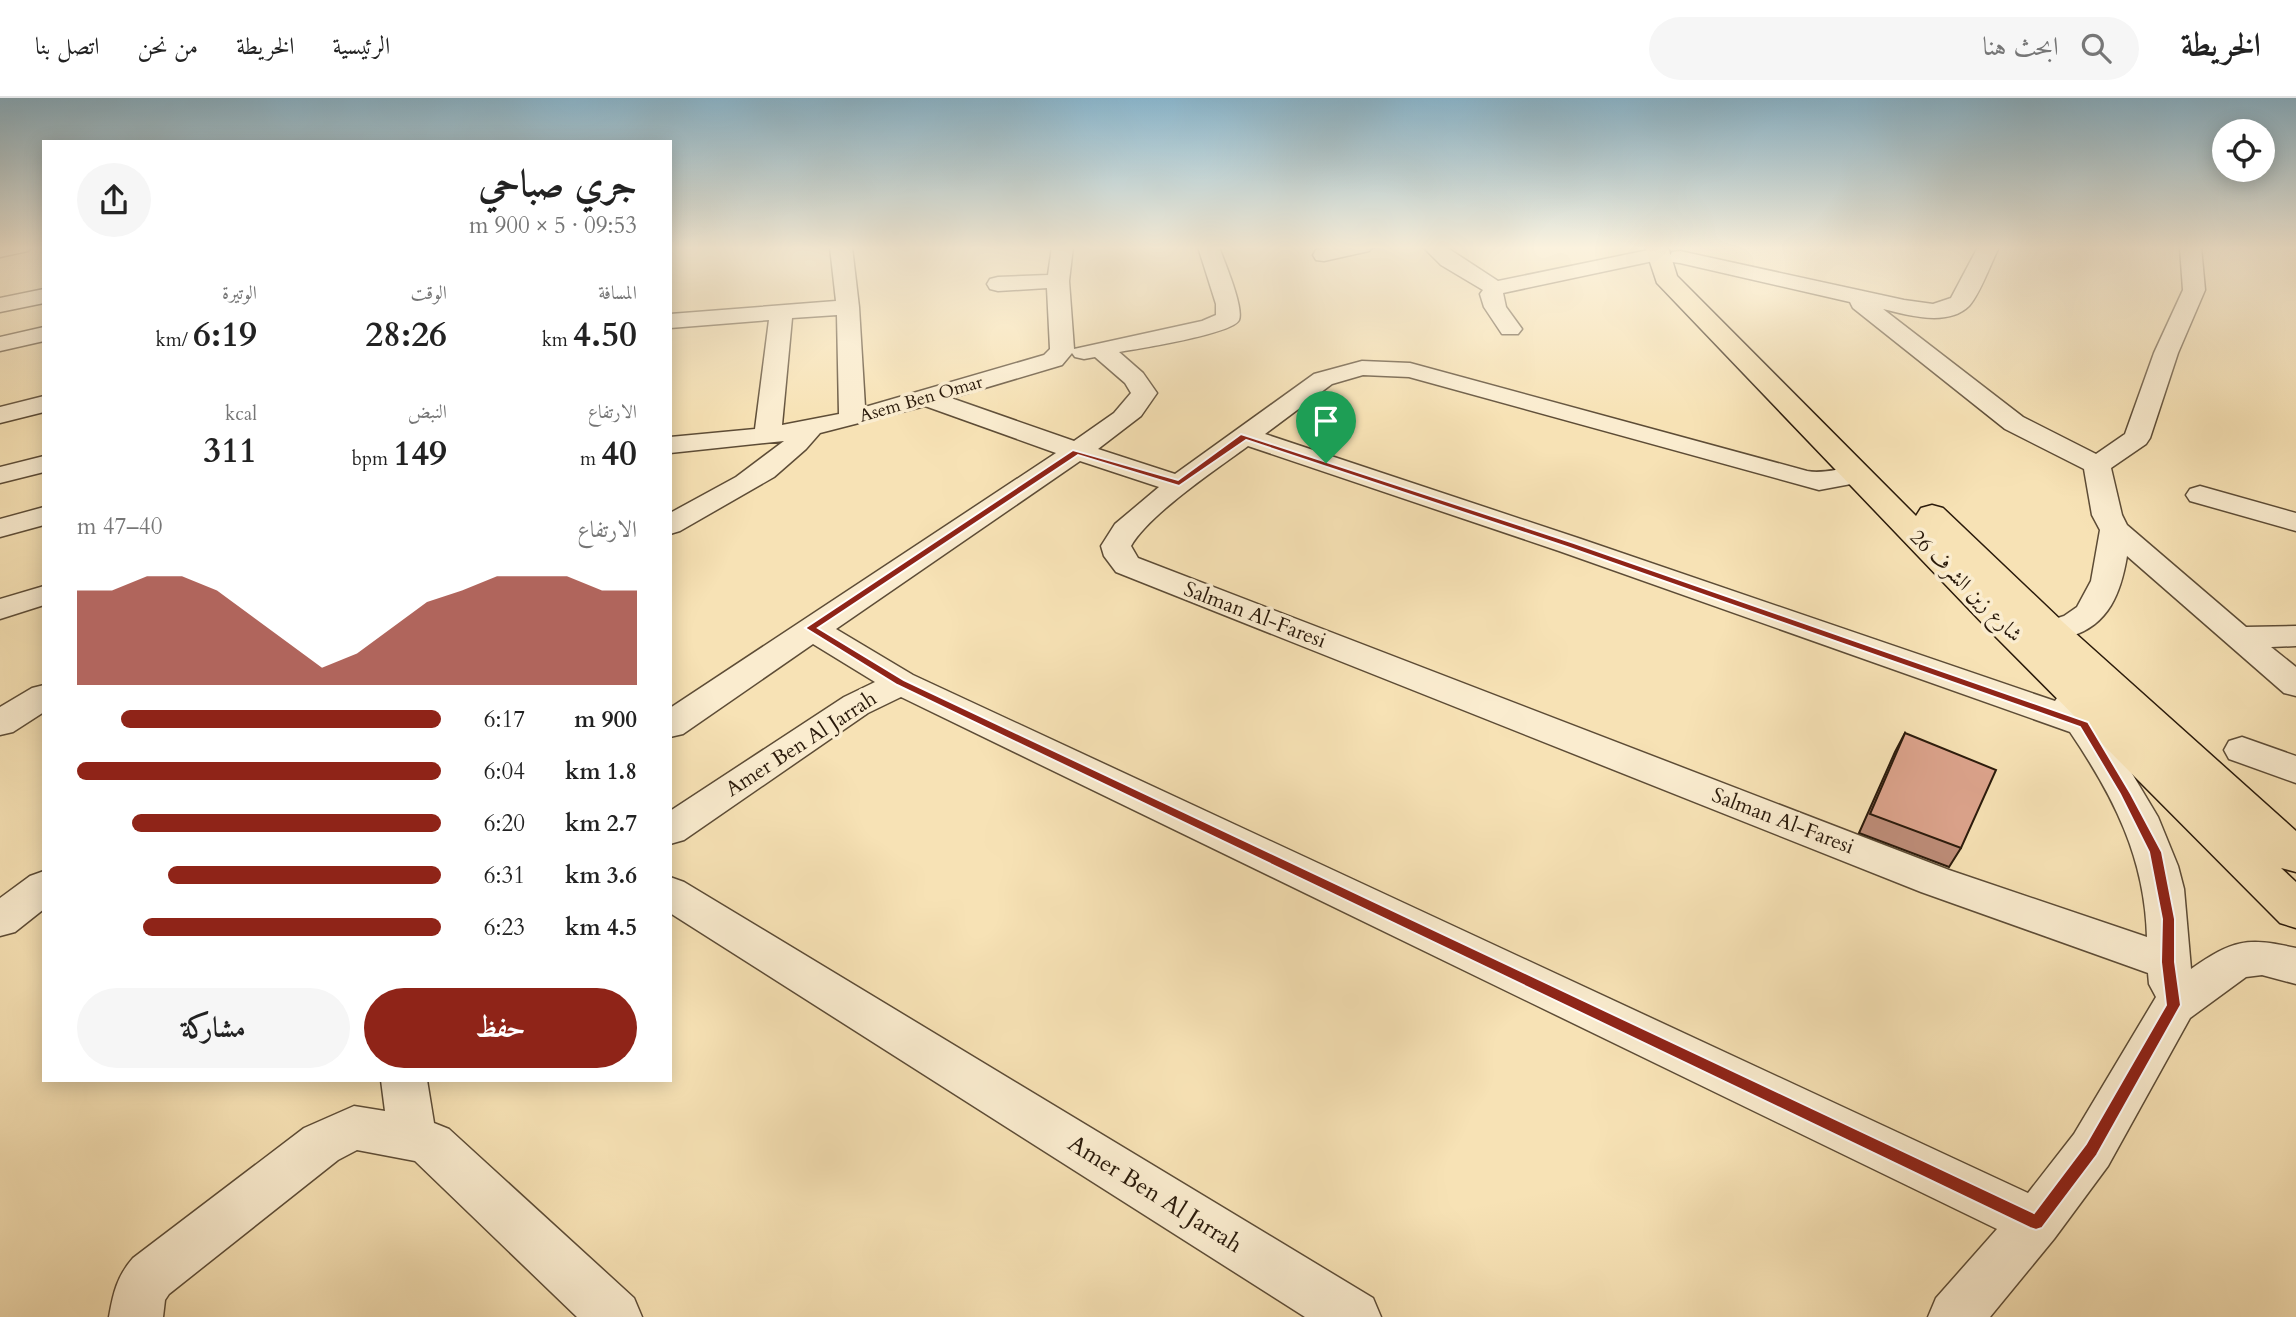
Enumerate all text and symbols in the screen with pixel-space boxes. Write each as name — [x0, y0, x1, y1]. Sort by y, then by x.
search box — [1649, 17, 2139, 80]
text: الخريطة — [2181, 23, 2261, 68]
text: ابحث هنا — [1982, 29, 2059, 64]
icon: search — [2077, 29, 2115, 67]
text: اتصل بنا — [35, 30, 99, 63]
text: من نحن — [137, 30, 198, 63]
text: الخريطة — [236, 30, 295, 63]
text: الرئيسية — [333, 30, 390, 63]
map controls — [2212, 119, 2275, 182]
button: locate — [2212, 119, 2275, 182]
text: جري صباحي — [478, 158, 637, 210]
button: share — [77, 163, 151, 237]
text: 09:53 · 5 × 900 m — [469, 210, 637, 241]
text: الوتيرة — [222, 280, 257, 306]
text: الوقت — [411, 280, 447, 306]
text: المسافة — [598, 280, 637, 306]
text: 6:19 — [193, 311, 257, 359]
text: 28:26 — [365, 311, 447, 359]
text: 4.50 — [573, 311, 637, 359]
text: /km — [156, 327, 193, 353]
text: km — [542, 327, 573, 353]
street label: Asem Ben Omar — [856, 369, 986, 429]
pin — [1296, 391, 1356, 463]
text: النبض — [408, 399, 447, 425]
text: الارتفاع — [588, 399, 637, 425]
text: kcal — [225, 401, 257, 427]
icon: arrive — [1307, 402, 1345, 440]
text: 311 — [203, 427, 257, 475]
text: 149 — [393, 430, 447, 478]
text: 40 — [601, 430, 637, 478]
text: bpm — [352, 446, 393, 472]
text: m — [580, 446, 601, 472]
text: 40–47 m — [77, 511, 162, 542]
text: الارتفاع — [577, 514, 637, 545]
street label: شارع زين الشرف 26 — [1901, 523, 2029, 651]
street label: Salman Al-Faresi — [1180, 575, 1330, 655]
street label: Amer Ben Al Jarrah — [720, 684, 883, 804]
text: 6:17 — [484, 704, 525, 735]
text: 900 m — [574, 704, 637, 735]
text: 6:04 — [484, 756, 525, 787]
text: 1.8 km — [565, 756, 637, 787]
street label: Salman Al-Faresi — [1708, 781, 1858, 861]
text: 6:20 — [484, 808, 525, 839]
text: 2.7 km — [565, 808, 637, 839]
text: 6:31 — [484, 860, 525, 891]
text: 3.6 km — [565, 860, 637, 891]
text: 6:23 — [484, 912, 525, 943]
text: 4.5 km — [565, 912, 637, 943]
button: مشاركة — [77, 988, 350, 1068]
button: حفظ — [364, 988, 637, 1068]
street label: Amer Ben Al Jarrah — [1061, 1127, 1249, 1261]

